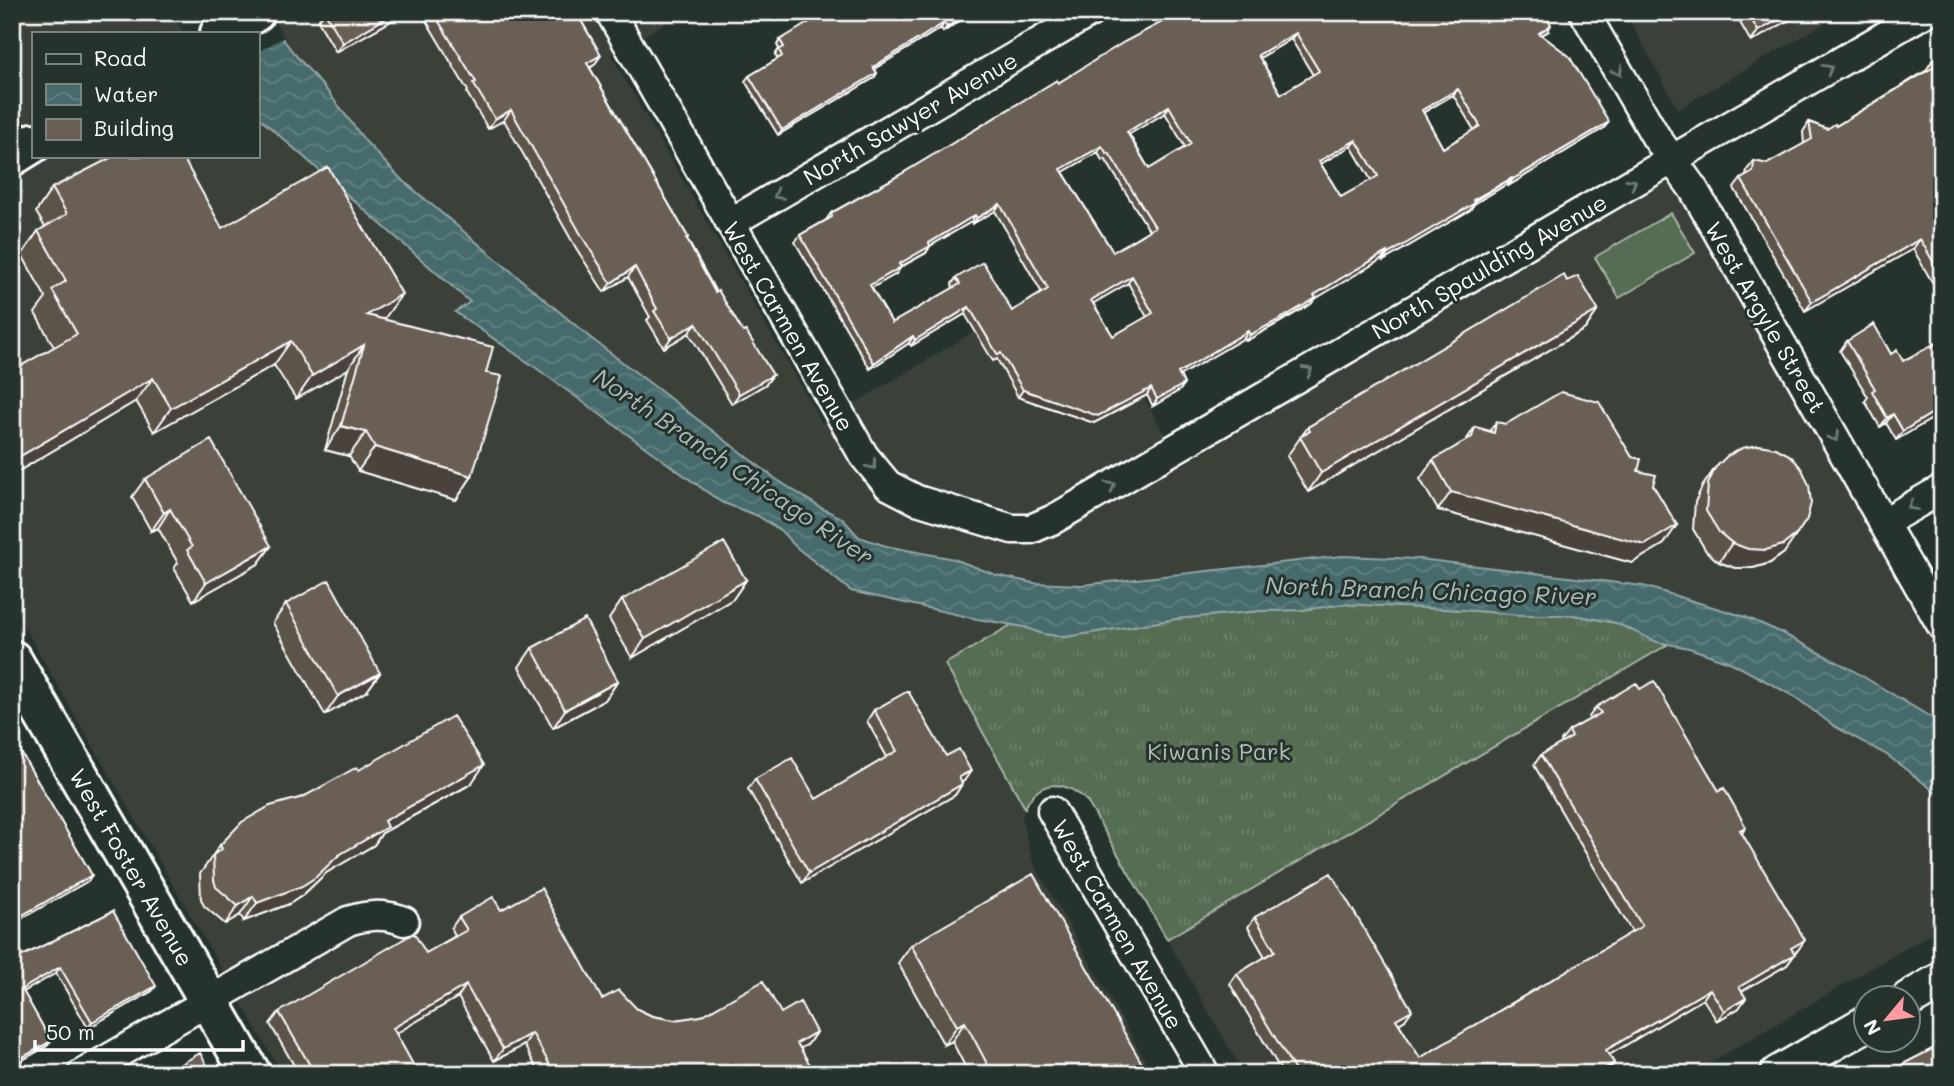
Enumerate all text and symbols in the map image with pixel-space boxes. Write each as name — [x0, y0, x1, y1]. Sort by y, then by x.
legend — [32, 32, 259, 158]
text: Road — [94, 44, 146, 71]
street label: North Sawyer Avenue — [798, 44, 1022, 192]
one-way arrow — [1610, 64, 1623, 77]
one-way arrow — [1821, 64, 1834, 77]
text: Water — [94, 80, 158, 107]
text: Building — [94, 114, 174, 141]
one-way arrow — [1624, 178, 1637, 191]
street label: North Spaulding Avenue — [1366, 186, 1612, 346]
one-way arrow — [773, 187, 785, 200]
street label: West Carmen Avenue — [717, 216, 861, 436]
street label: West Argyle Street — [1699, 216, 1833, 418]
water label: North Branch Chicago River — [588, 360, 880, 572]
one-way arrow — [1300, 367, 1313, 380]
one-way arrow — [1826, 430, 1839, 442]
one-way arrow — [864, 456, 876, 469]
one-way arrow — [1104, 481, 1116, 494]
one-way arrow — [1907, 498, 1920, 511]
water label: North Branch Chicago River — [1265, 569, 1597, 611]
park label: Kiwanis Park — [1147, 736, 1291, 766]
street label: West Foster Avenue — [63, 763, 201, 971]
street label: West Carmen Avenue — [1046, 814, 1190, 1034]
north arrow — [1853, 984, 1923, 1054]
scale bar — [35, 1009, 243, 1053]
text: N — [1857, 1015, 1886, 1040]
text: 50 m — [46, 1018, 95, 1045]

